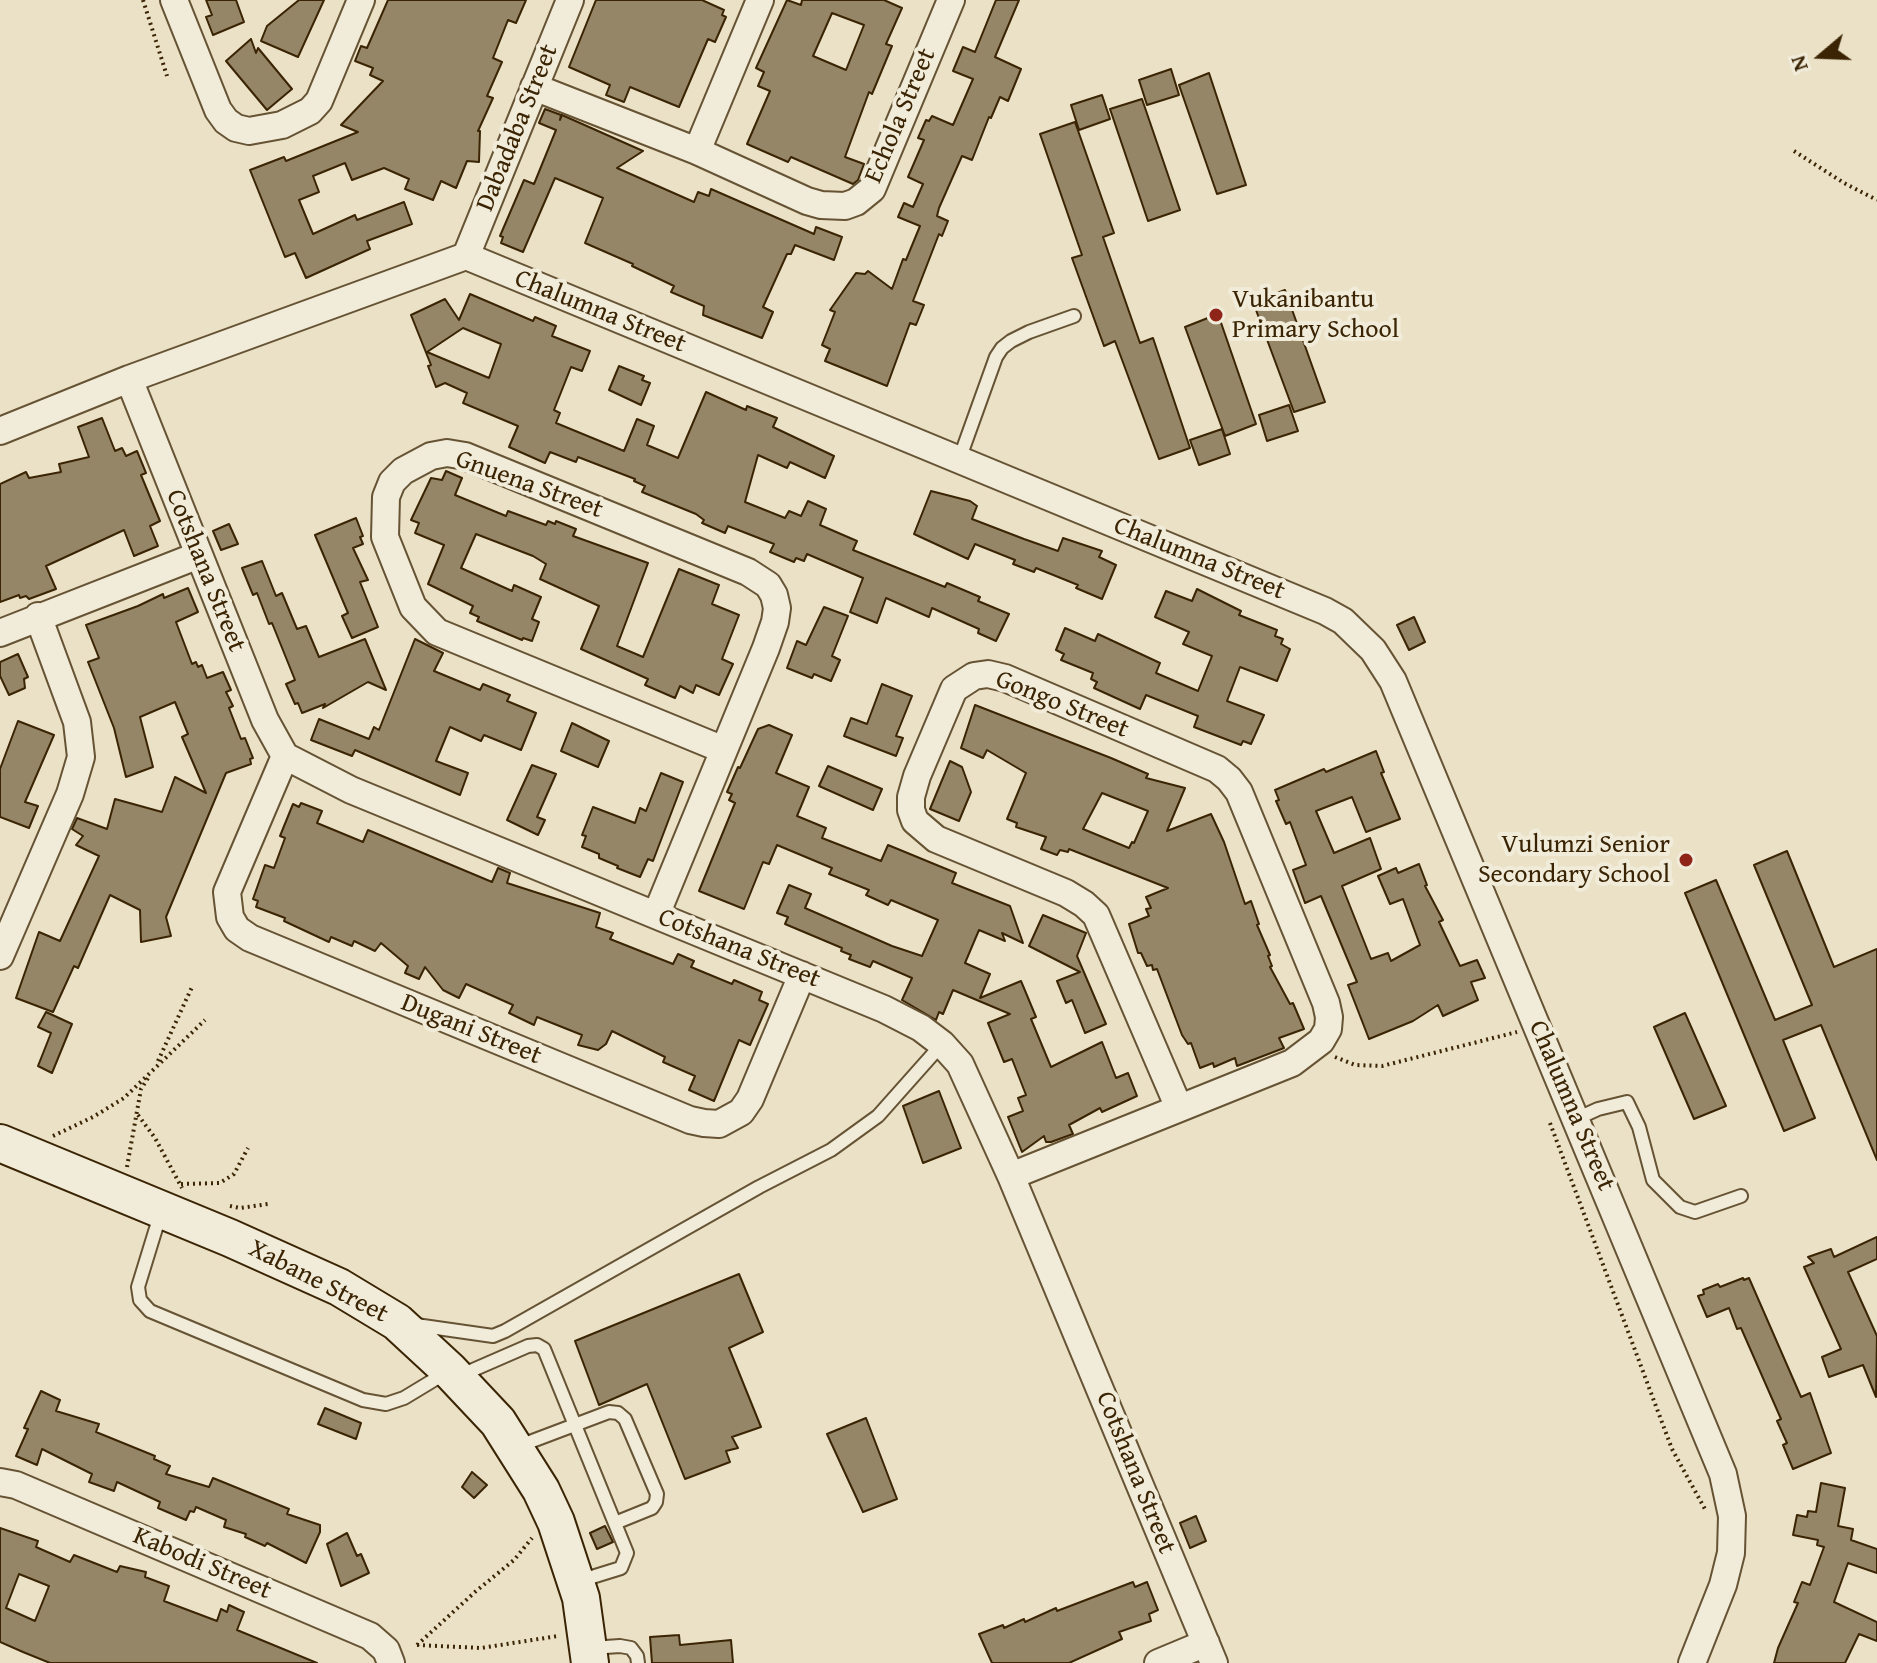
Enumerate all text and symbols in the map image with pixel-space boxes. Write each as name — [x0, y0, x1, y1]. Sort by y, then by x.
north arrow — [1781, 16, 1861, 96]
street label: Dabadaba Street — [470, 40, 566, 216]
street label: Echola Street — [859, 44, 943, 188]
text: N — [1781, 52, 1816, 76]
street label: Chalumna Street — [510, 263, 690, 361]
place label: Vukanibantu Primary School — [1232, 284, 1399, 346]
marker: Vukanibantu Primary School — [1207, 306, 1225, 324]
street label: Gnuena Street — [451, 444, 607, 526]
street label: Cotshana Street — [158, 485, 252, 657]
street label: Chalumna Street — [1109, 510, 1289, 608]
street label: Gongo Street — [991, 664, 1133, 746]
place label: Vulumzi Senior Secondary School — [1478, 829, 1670, 890]
marker: Vulumzi Senior Secondary School — [1677, 851, 1695, 869]
street label: Cotshana Street — [653, 902, 825, 996]
street label: Dugani Street — [396, 988, 546, 1072]
street label: Chalumna Street — [1521, 1016, 1621, 1196]
street label: Xabane Street — [243, 1233, 393, 1331]
street label: Cotshana Street — [1088, 1387, 1182, 1559]
street label: Kabodi Street — [128, 1521, 276, 1607]

